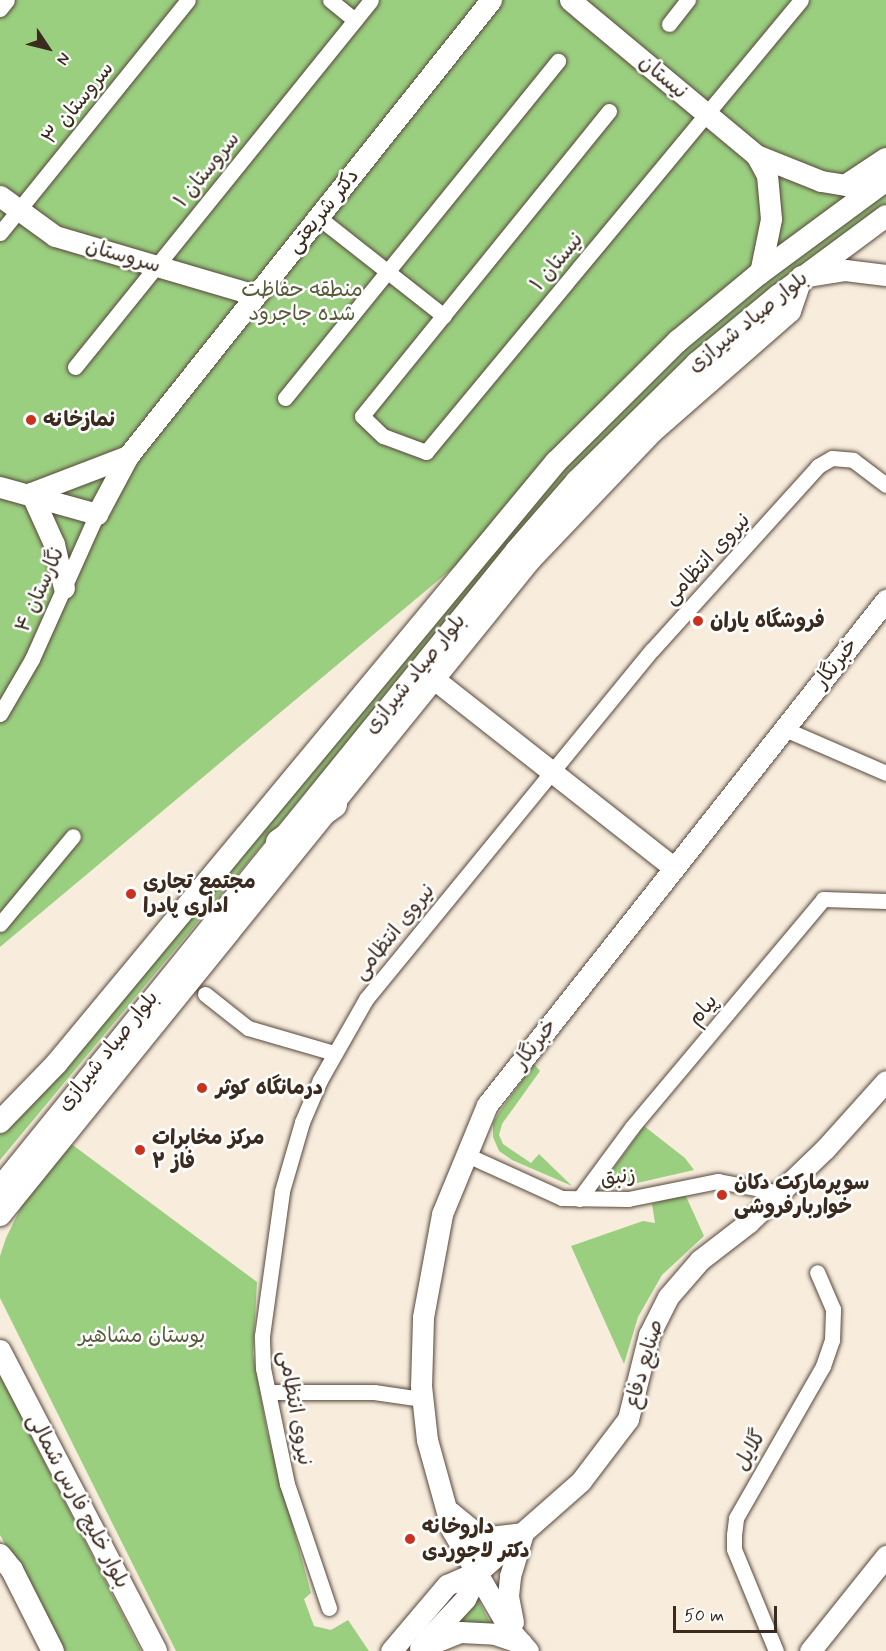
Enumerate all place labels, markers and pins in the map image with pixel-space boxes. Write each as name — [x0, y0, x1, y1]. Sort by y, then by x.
place label: نمازخانه — [43, 407, 115, 433]
marker: نمازخانه — [24, 413, 38, 427]
place label: فروشگاه یاران — [710, 608, 825, 634]
marker: فروشگاه یاران — [691, 614, 705, 628]
place label: مجتمع تجاری اداری پادرا — [143, 869, 256, 919]
marker: مجتمع تجاری اداری پادرا — [124, 887, 138, 901]
place label: درمانگاه کوثر — [216, 1075, 323, 1101]
marker: درمانگاه کوثر — [193, 1079, 211, 1097]
place label: مرکز مخابرات فاز ۲ — [152, 1125, 264, 1175]
marker: مرکز مخابرات فاز ۲ — [133, 1143, 147, 1157]
place label: سوپرمارکت دکان خواربارفروشی — [734, 1170, 869, 1220]
marker: سوپرمارکت دکان خواربارفروشی — [715, 1188, 729, 1202]
place label: داروخانه دکتر لاجوردی — [422, 1514, 530, 1564]
marker: داروخانه دکتر لاجوردی — [403, 1532, 417, 1546]

